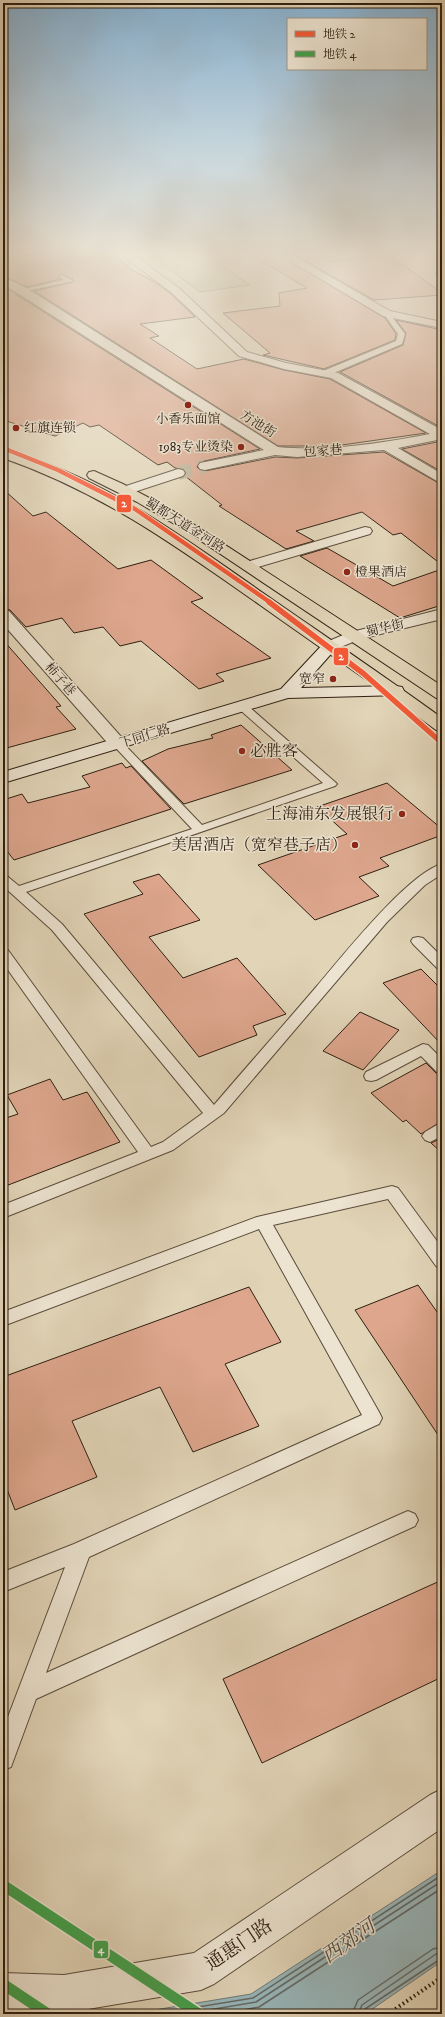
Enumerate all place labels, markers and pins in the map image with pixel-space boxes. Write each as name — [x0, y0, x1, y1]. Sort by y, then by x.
marker: 小香乐面馆 — [183, 400, 193, 410]
place label: 小香乐面馆 — [155, 411, 221, 427]
place label: 红旗连锁 — [24, 420, 76, 436]
marker: 红旗连锁 — [11, 423, 21, 433]
place label: 1983专业烫染 — [158, 439, 233, 455]
marker: 1983专业烫染 — [236, 442, 246, 452]
place label: 橙果酒店 — [355, 564, 407, 580]
marker: 橙果酒店 — [342, 567, 352, 577]
place label: 宽窄 — [299, 671, 325, 687]
marker: 宽窄 — [328, 674, 338, 684]
place label: 必胜客 — [250, 741, 298, 761]
marker: 必胜客 — [237, 746, 247, 756]
place label: 上海浦东发展银行 — [266, 804, 394, 824]
marker: 上海浦东发展银行 — [397, 809, 407, 819]
place label: 美居酒店（宽窄巷子店） — [171, 835, 347, 855]
marker: 美居酒店（宽窄巷子店） — [350, 840, 360, 850]

